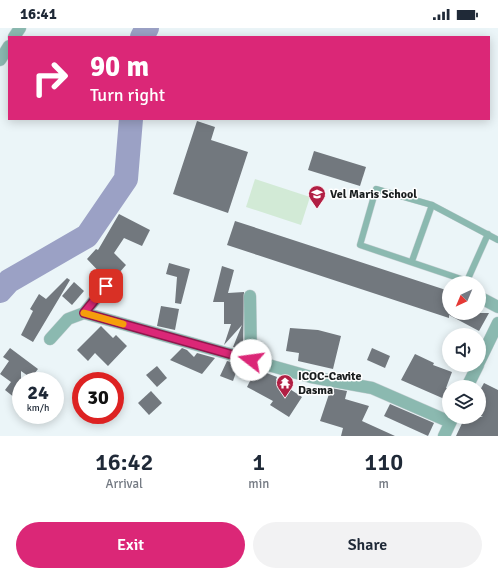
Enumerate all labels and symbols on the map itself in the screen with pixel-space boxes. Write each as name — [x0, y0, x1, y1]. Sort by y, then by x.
school or university icon: Vel Maris School — [307, 184, 327, 209]
place label: Vel Maris School — [330, 187, 417, 202]
pin — [89, 269, 123, 303]
north arrow — [442, 276, 486, 320]
position arrow — [230, 339, 272, 381]
place label: ICOC-Cavite Dasma — [298, 369, 362, 398]
speed limit sign: 30 — [72, 372, 124, 424]
temple icon: ICOC-Cavite Dasma — [275, 373, 295, 398]

